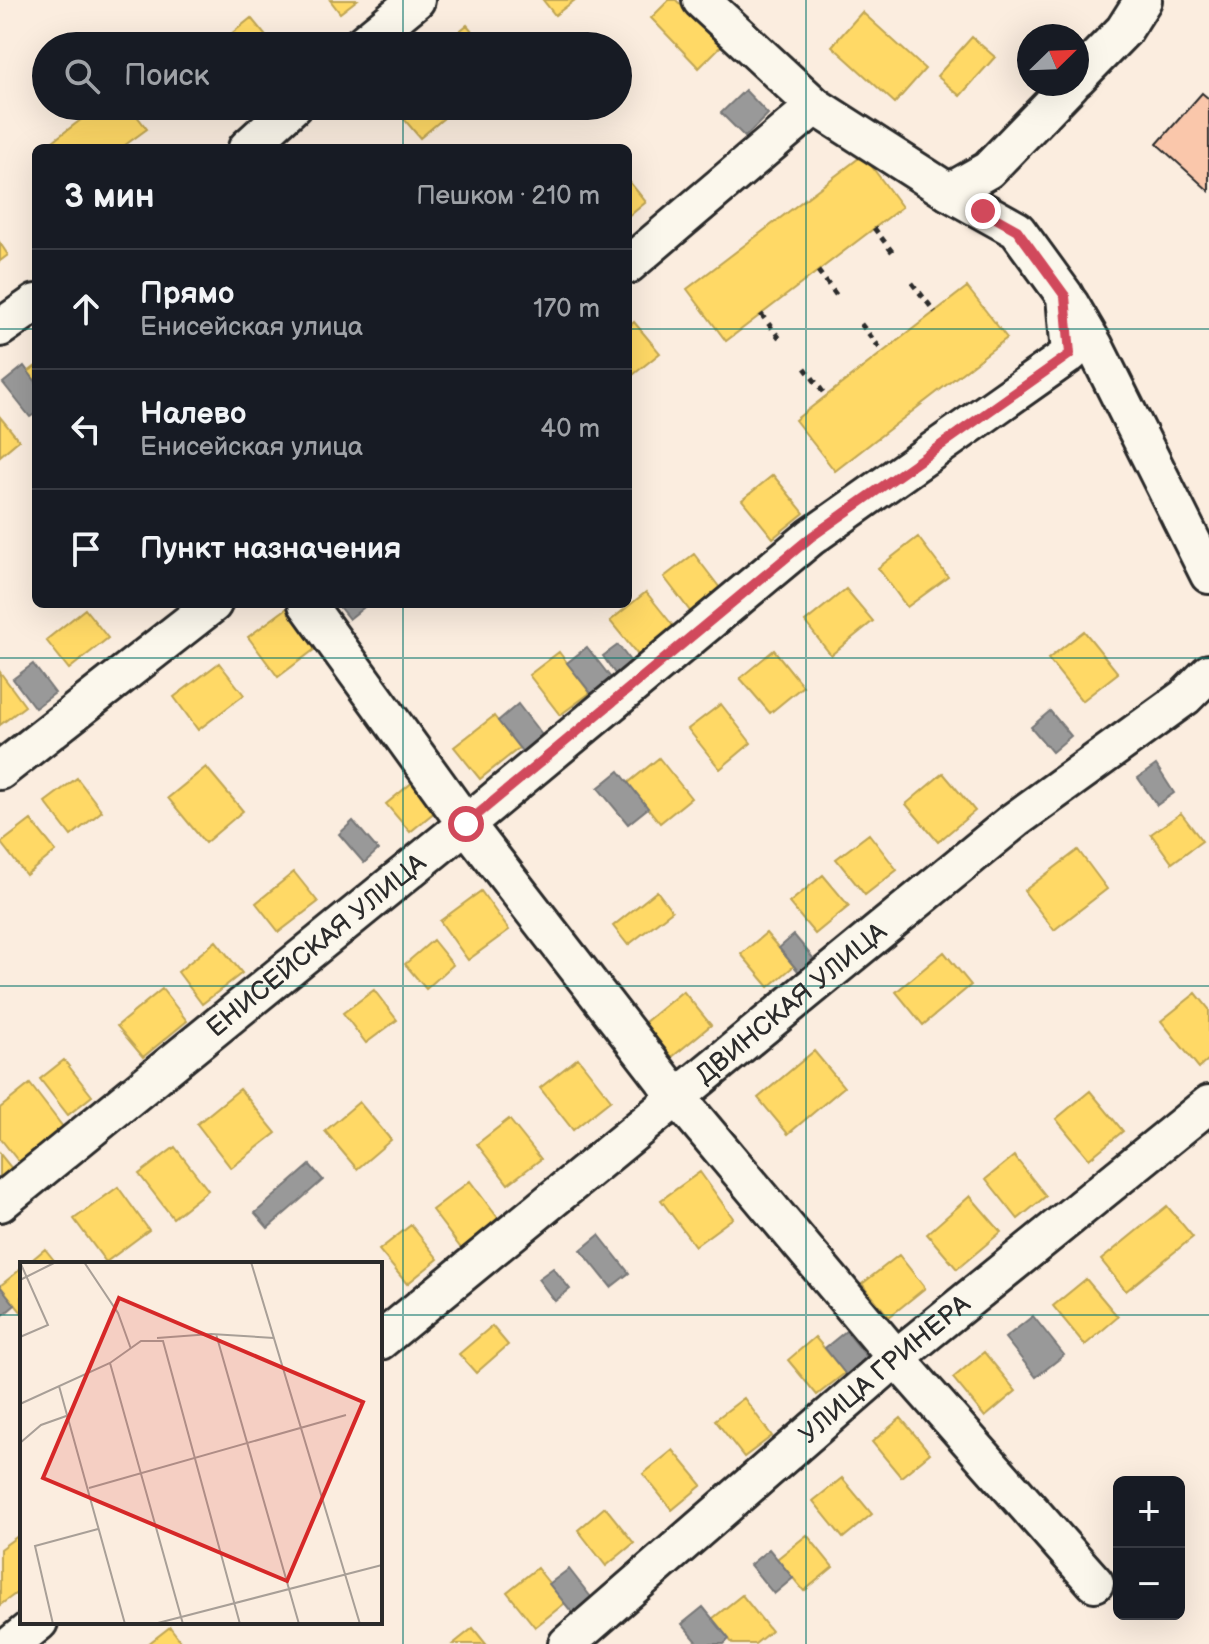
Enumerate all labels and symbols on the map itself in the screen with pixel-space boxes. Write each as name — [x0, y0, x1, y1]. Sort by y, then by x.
north arrow — [1017, 24, 1089, 96]
route end — [965, 193, 1001, 229]
route start — [448, 806, 484, 842]
street label: ЕНИСЕЙСКАЯ УЛИЦА — [201, 847, 432, 1044]
street label: ДВИНСКАЯ УЛИЦА — [690, 916, 893, 1091]
inset map — [20, 1262, 382, 1624]
street label: УЛИЦА ГРИНЕРА — [793, 1288, 977, 1450]

